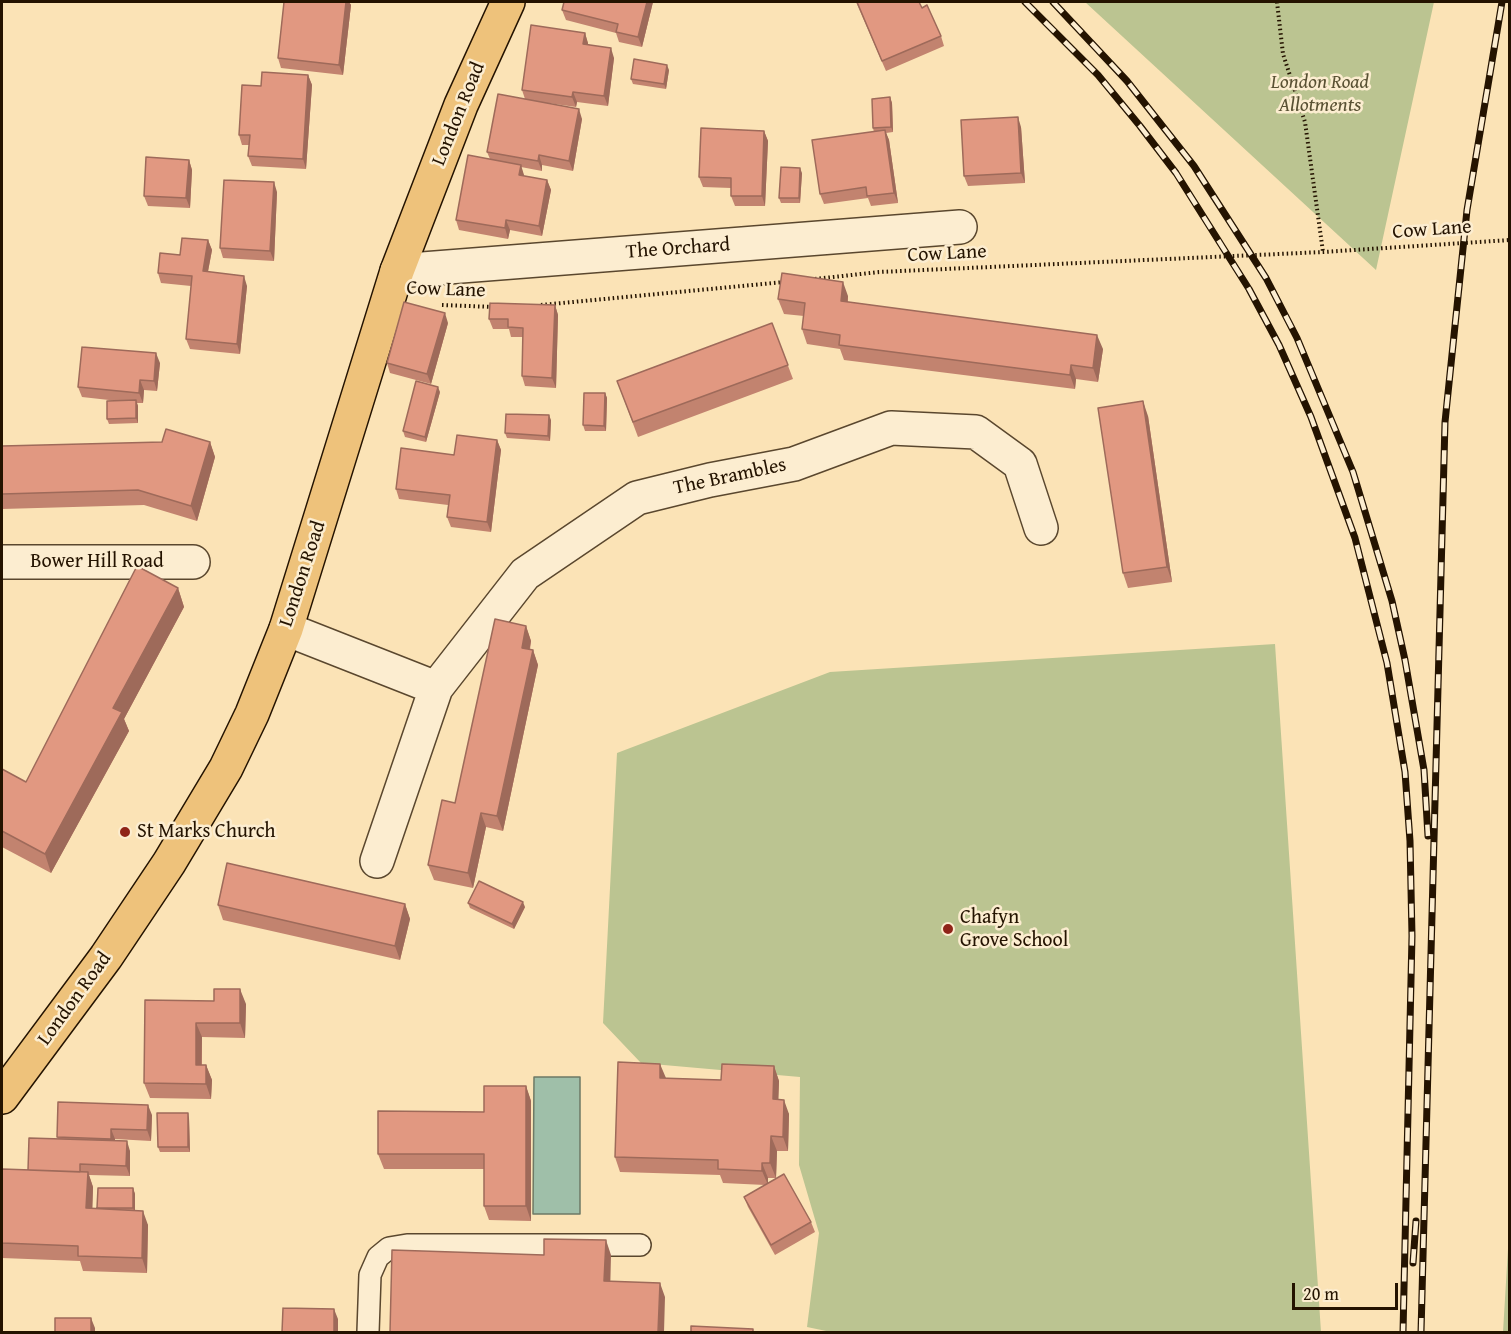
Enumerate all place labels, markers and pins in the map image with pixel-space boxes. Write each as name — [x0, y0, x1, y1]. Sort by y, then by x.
place label: St Marks Church — [137, 820, 275, 844]
marker: St Marks Church — [118, 825, 132, 839]
place label: Chafyn Grove School — [960, 906, 1068, 953]
marker: Chafyn Grove School — [941, 922, 955, 936]

